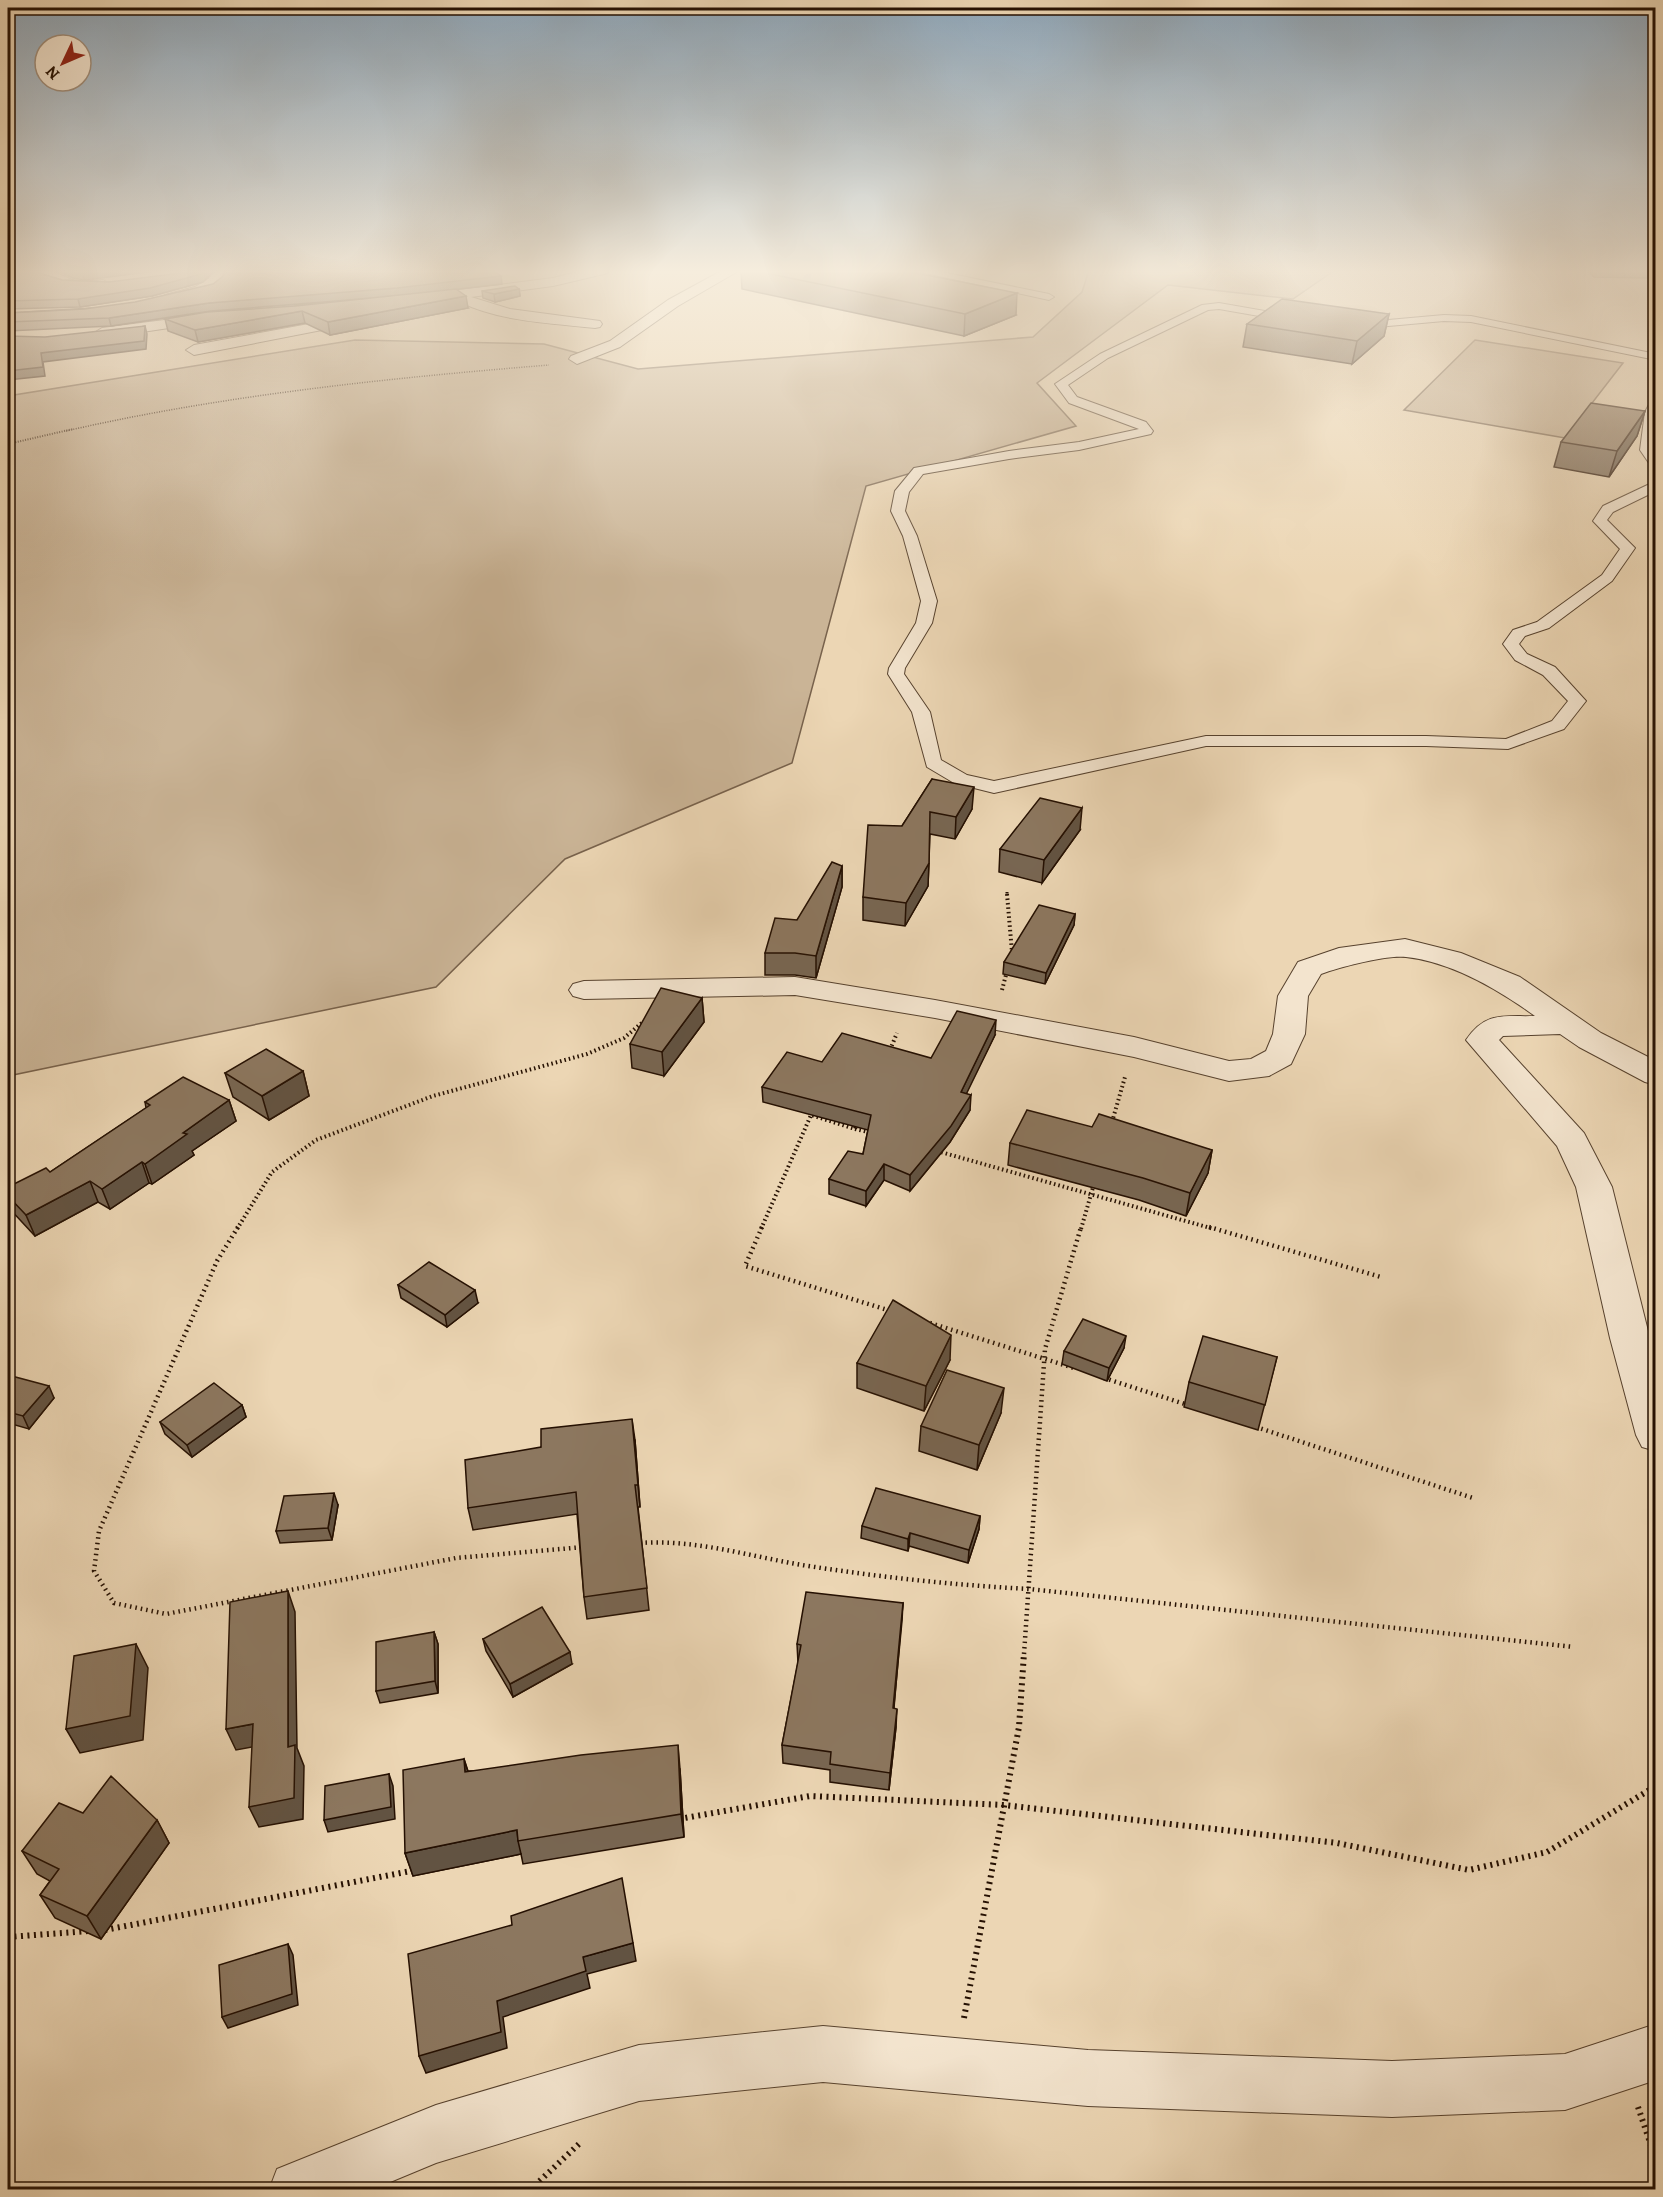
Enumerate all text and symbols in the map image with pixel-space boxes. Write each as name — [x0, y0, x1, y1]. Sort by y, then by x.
north arrow — [33, 33, 93, 93]
text: N — [41, 61, 65, 85]

